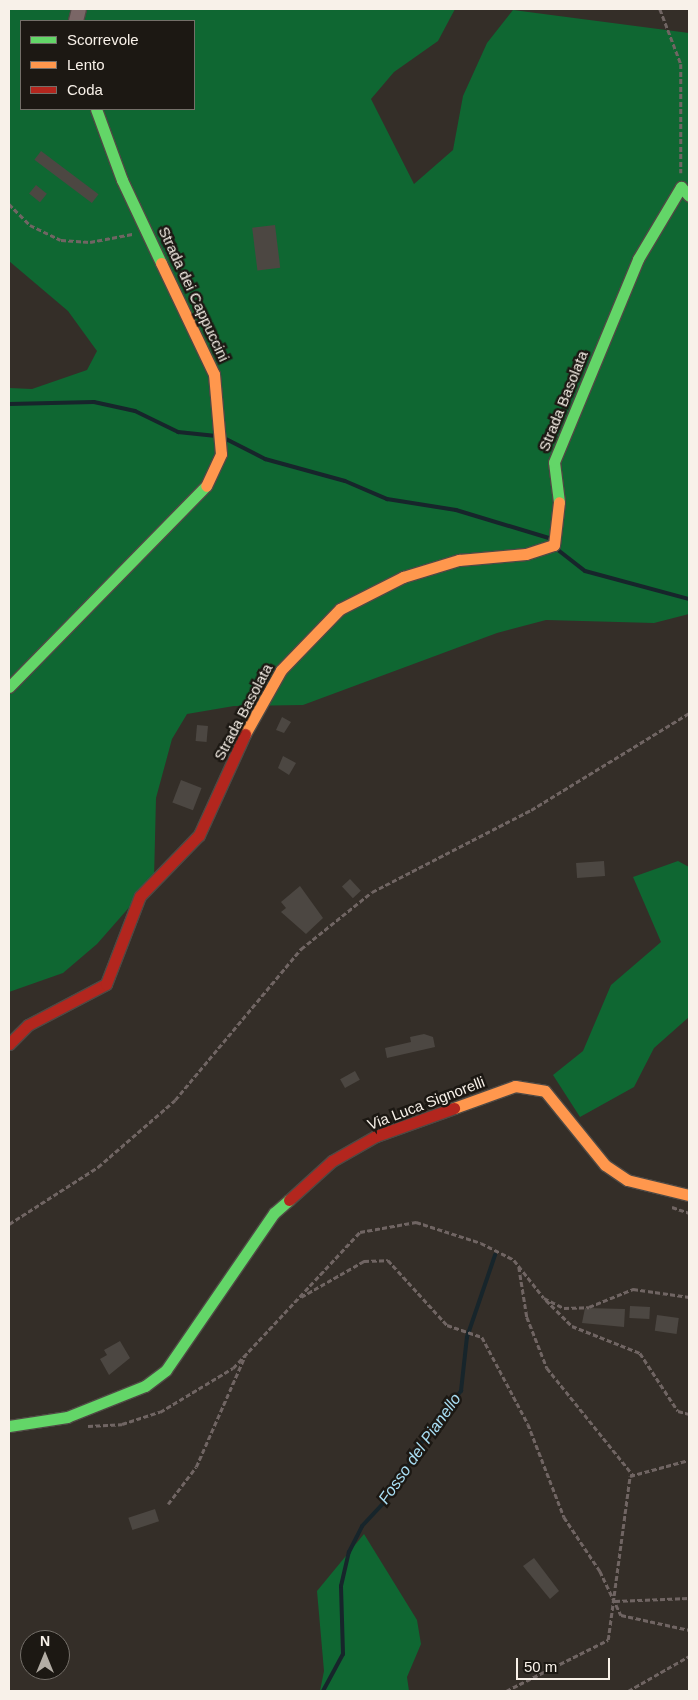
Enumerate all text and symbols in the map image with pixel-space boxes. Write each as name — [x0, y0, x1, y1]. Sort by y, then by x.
legend — [20, 20, 195, 110]
text: Scorrevole — [67, 31, 139, 48]
text: Lento — [67, 56, 105, 73]
text: Coda — [67, 81, 103, 98]
street label: Strada dei Cappuccini — [155, 224, 233, 364]
street label: Strada Basolata — [535, 348, 591, 454]
street label: Strada Basolata — [210, 661, 276, 763]
street label: Via Luca Signorelli — [365, 1072, 487, 1134]
water label: Fosso del Pianello — [375, 1390, 465, 1508]
north arrow — [20, 1630, 70, 1680]
text: N — [40, 1633, 50, 1649]
scale bar — [518, 1648, 612, 1680]
text: 50 m — [524, 1658, 557, 1675]

